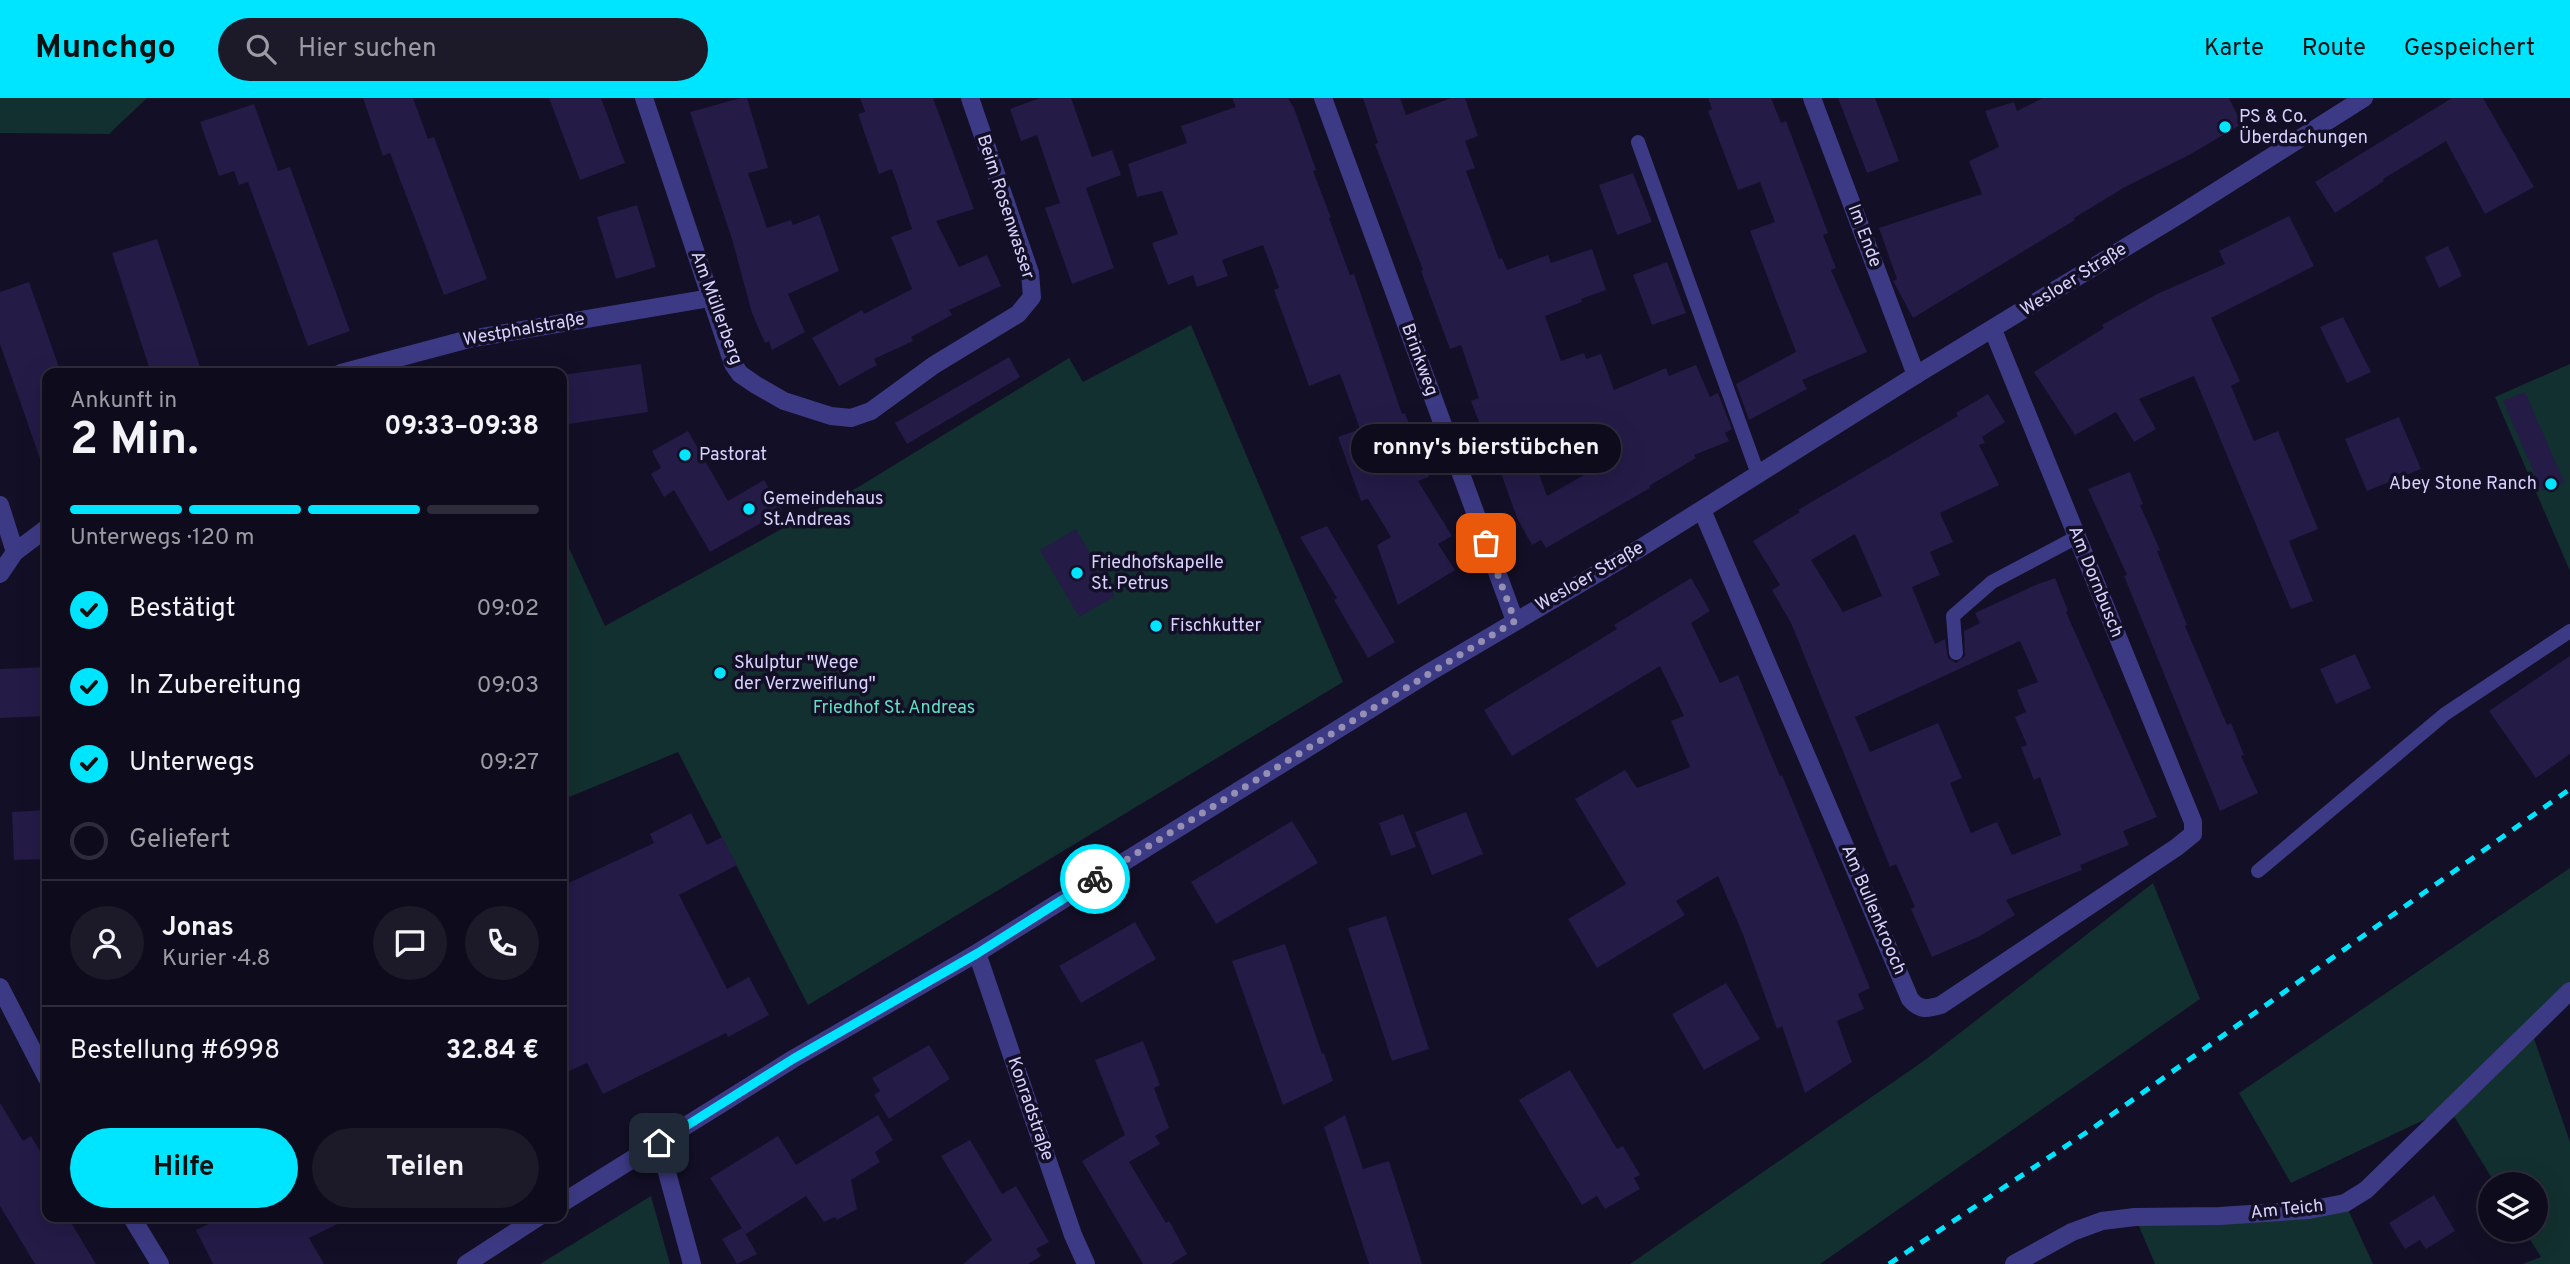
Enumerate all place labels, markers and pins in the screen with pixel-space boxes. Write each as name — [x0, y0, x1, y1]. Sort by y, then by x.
place label: PS & Co. Überdachungen — [2239, 106, 2368, 150]
marker: PS & Co. Überdachungen — [2217, 119, 2233, 135]
callout: ronny's bierstübchen — [1351, 424, 1621, 473]
place label: Pastorat — [699, 444, 767, 467]
marker: Pastorat — [677, 447, 693, 463]
place label: Abey Stone Ranch — [2389, 473, 2537, 496]
marker: Abey Stone Ranch — [2543, 476, 2559, 492]
place label: Gemeindehaus St.Andreas — [763, 488, 884, 532]
marker: Gemeindehaus St.Andreas — [741, 501, 757, 517]
pin — [1456, 513, 1516, 573]
place label: Friedhofskapelle St. Petrus — [1091, 552, 1224, 596]
marker: Friedhofskapelle St. Petrus — [1069, 565, 1085, 581]
place label: Fischkutter — [1170, 615, 1262, 638]
marker: Fischkutter — [1148, 618, 1164, 634]
place label: Skulptur "Wege der Verzweiflung" — [734, 652, 876, 696]
marker: Skulptur "Wege der Verzweiflung" — [712, 665, 728, 681]
pin — [629, 1113, 689, 1173]

